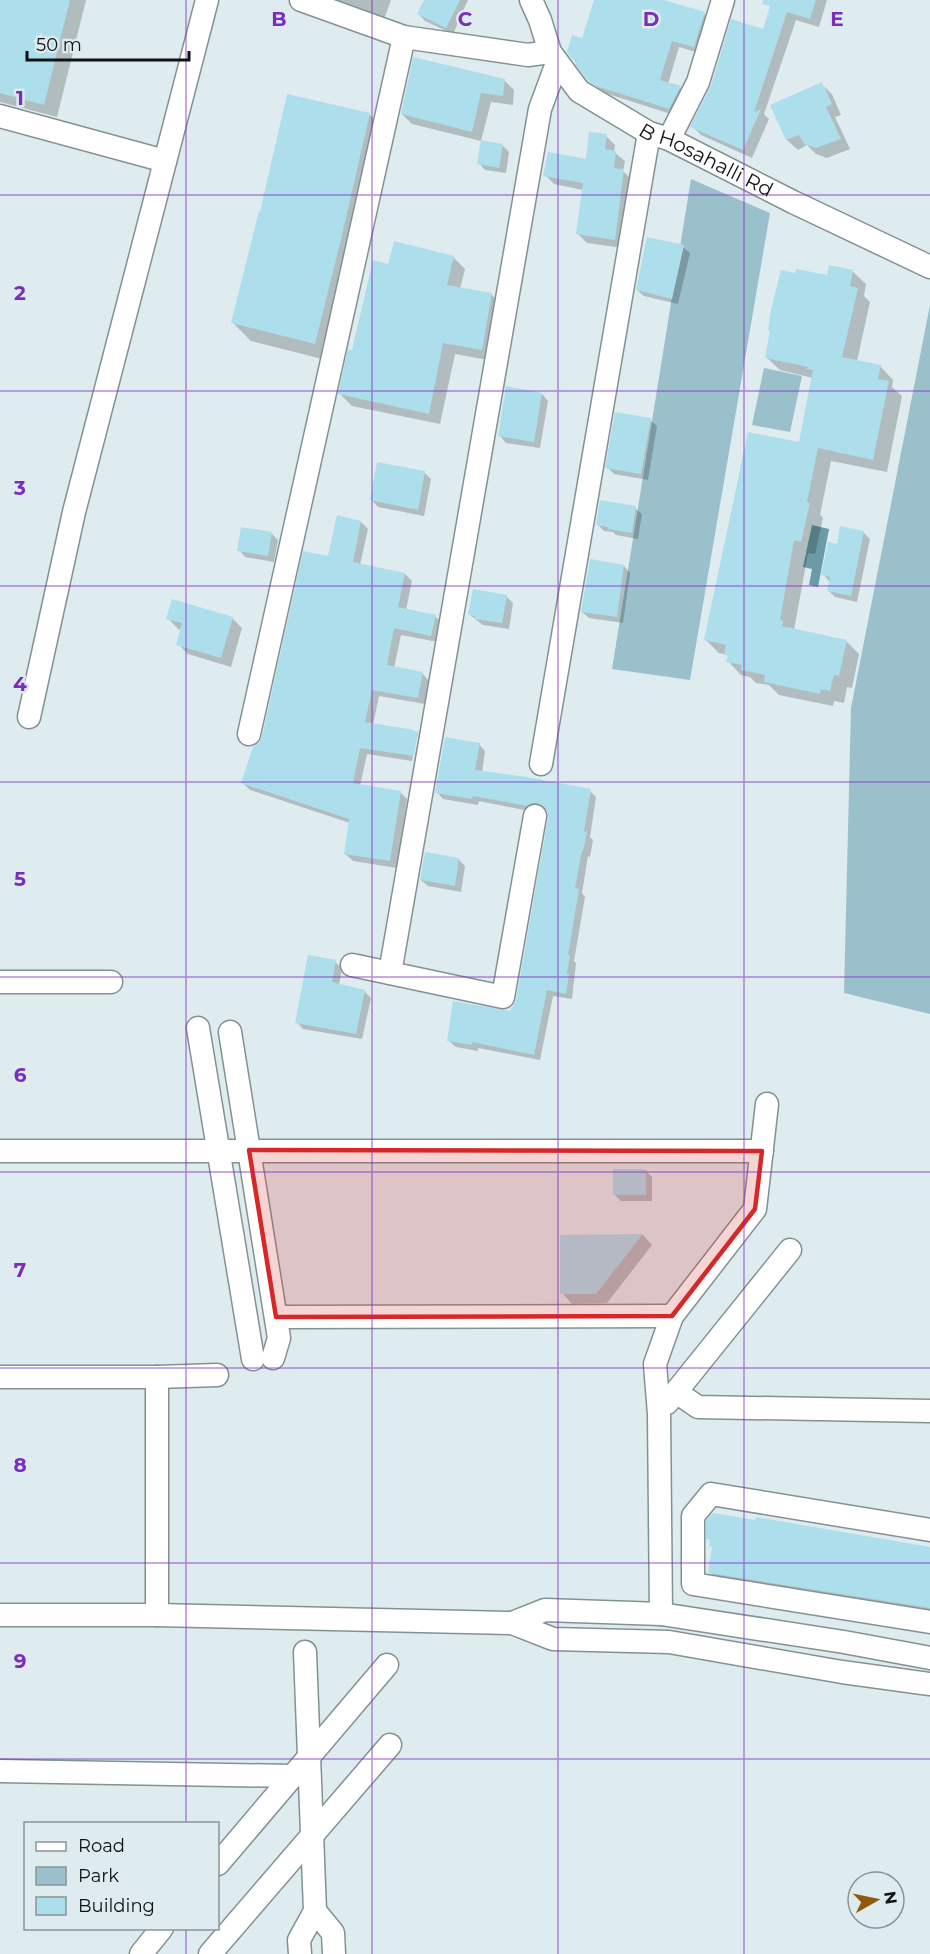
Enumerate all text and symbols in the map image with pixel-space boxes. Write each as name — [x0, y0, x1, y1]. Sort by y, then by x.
text: B — [271, 7, 287, 31]
text: C — [458, 7, 473, 31]
text: D — [643, 7, 659, 31]
text: E — [830, 7, 844, 31]
scale bar — [27, 24, 189, 62]
text: 50 m — [36, 34, 82, 56]
text: 1 — [16, 86, 24, 110]
street label: B Hosahalli Rd — [635, 118, 777, 202]
text: 2 — [14, 281, 26, 305]
text: 3 — [13, 476, 26, 500]
text: 4 — [13, 672, 27, 696]
text: 5 — [14, 867, 26, 891]
text: 6 — [14, 1063, 27, 1087]
text: 7 — [14, 1258, 26, 1282]
text: 8 — [13, 1453, 27, 1477]
text: 9 — [14, 1649, 26, 1673]
legend — [24, 1822, 219, 1930]
text: Road — [78, 1835, 125, 1857]
text: Park — [78, 1865, 119, 1887]
north arrow — [846, 1870, 906, 1930]
text: N — [880, 1890, 901, 1906]
text: Building — [78, 1895, 155, 1917]

